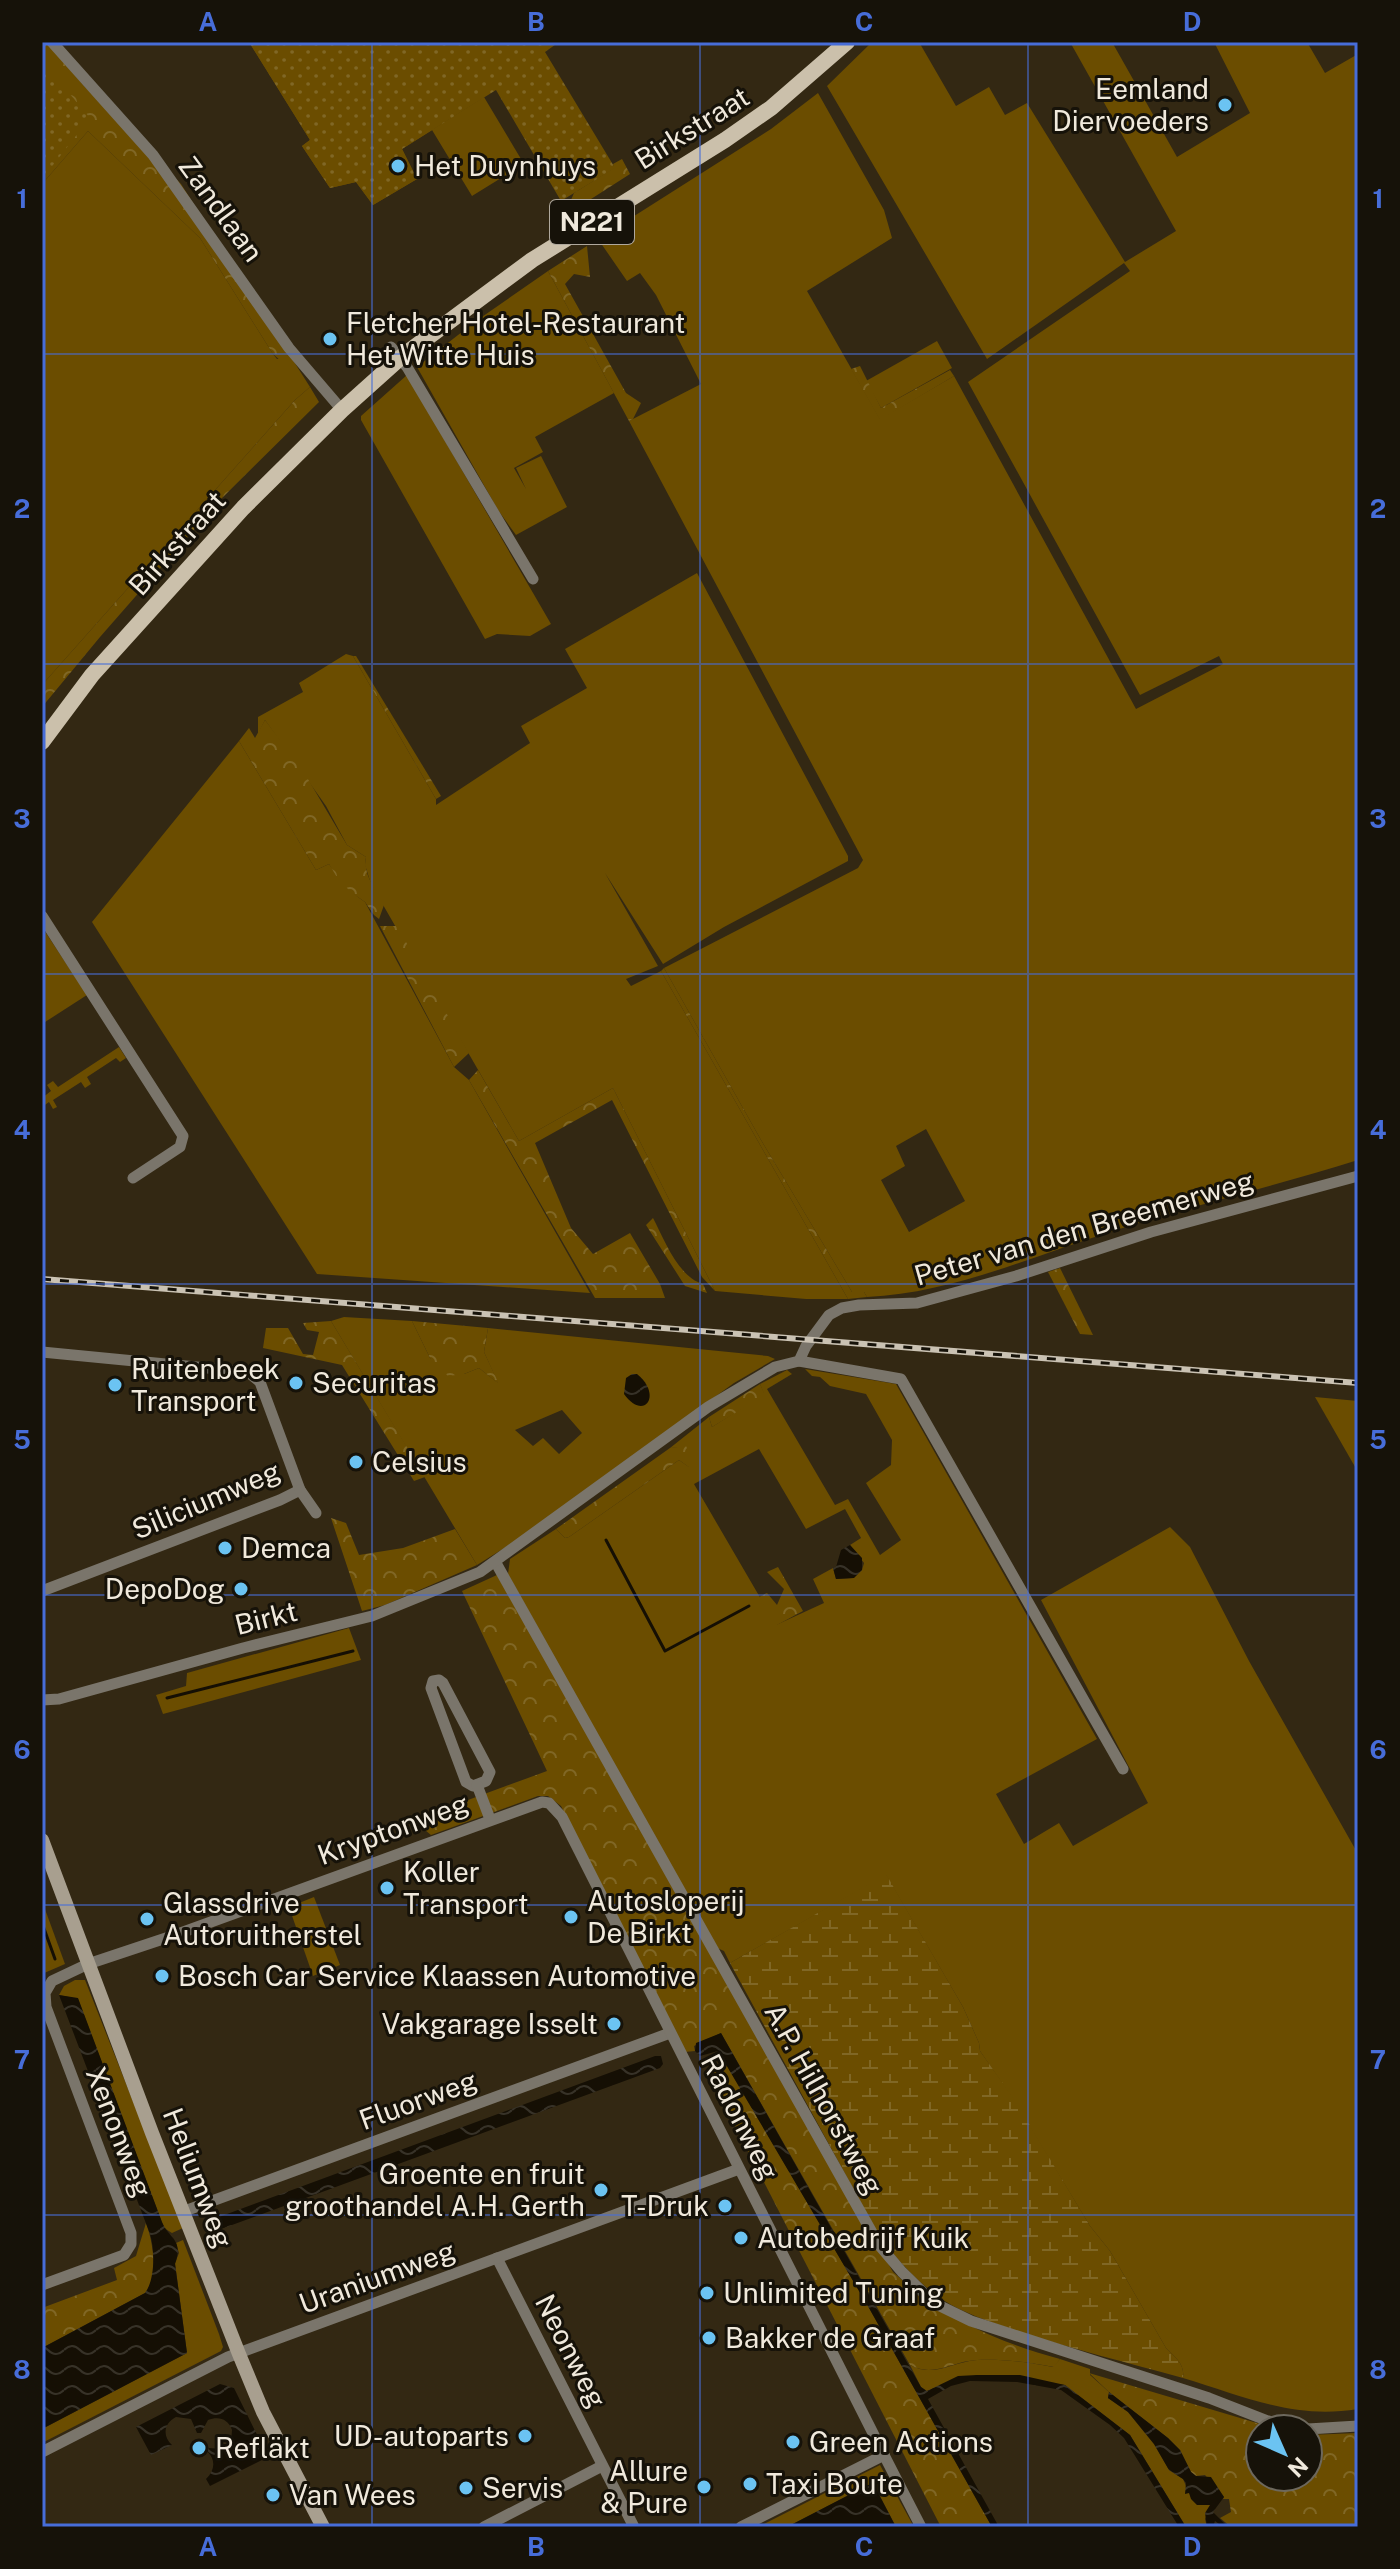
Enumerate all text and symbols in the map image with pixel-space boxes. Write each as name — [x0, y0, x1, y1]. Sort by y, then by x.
text: A — [199, 6, 218, 37]
text: B — [527, 6, 545, 37]
text: C — [855, 6, 873, 37]
text: D — [1183, 6, 1201, 37]
place label: Eemland Diervoeders — [1052, 72, 1209, 137]
street label: Birkstraat — [628, 80, 755, 176]
marker: Eemland Diervoeders — [1216, 96, 1234, 114]
place label: Het Duynhuys — [414, 149, 596, 182]
street label: Zandlaan — [172, 150, 271, 268]
marker: Het Duynhuys — [389, 157, 407, 175]
text: 1 — [16, 183, 28, 214]
text: 1 — [1372, 183, 1384, 214]
road number: N221 — [550, 200, 634, 244]
place label: Fletcher Hotel-Restaurant Het Witte Huis — [346, 306, 685, 371]
marker: Fletcher Hotel-Restaurant Het Witte Huis — [321, 330, 339, 348]
street label: Birkstraat — [121, 484, 232, 601]
text: 2 — [14, 493, 30, 524]
text: 2 — [1370, 493, 1386, 524]
text: 3 — [13, 803, 31, 834]
text: 3 — [1369, 803, 1387, 834]
text: 4 — [13, 1114, 31, 1145]
text: 4 — [1369, 1114, 1387, 1145]
street label: Peter van den Breemerweg — [910, 1163, 1257, 1292]
place label: Ruitenbeek Transport — [131, 1352, 280, 1417]
place label: Securitas — [312, 1366, 436, 1399]
marker: Securitas — [287, 1374, 305, 1392]
marker: Ruitenbeek Transport — [106, 1376, 124, 1394]
text: 5 — [13, 1424, 31, 1455]
text: 5 — [1369, 1424, 1387, 1455]
place label: Celsius — [372, 1445, 467, 1478]
street label: Siliciumweg — [127, 1453, 285, 1546]
marker: Celsius — [347, 1453, 365, 1471]
place label: Demca — [241, 1531, 331, 1564]
marker: Demca — [216, 1539, 234, 1557]
place label: DepoDog — [105, 1572, 225, 1605]
marker: DepoDog — [232, 1580, 250, 1598]
street label: Birkt — [231, 1594, 300, 1641]
text: 6 — [13, 1734, 31, 1765]
text: 6 — [1369, 1734, 1387, 1765]
street label: Kryptonweg — [313, 1786, 473, 1871]
place label: Koller Transport — [403, 1855, 529, 1920]
marker: Koller Transport — [378, 1879, 396, 1897]
place label: Autosloperij De Birkt — [587, 1884, 745, 1949]
place label: Glassdrive Autoruitherstel — [163, 1886, 362, 1951]
marker: Autosloperij De Birkt — [562, 1908, 580, 1926]
marker: Glassdrive Autoruitherstel — [138, 1910, 156, 1928]
place label: Bosch Car Service Klaassen Automotive — [178, 1959, 696, 1992]
marker: Bosch Car Service Klaassen Automotive — [153, 1967, 171, 1985]
street label: A.P. Hilhorstweg — [758, 1997, 891, 2200]
place label: Vakgarage Isselt — [382, 2007, 598, 2040]
marker: Vakgarage Isselt — [605, 2015, 623, 2033]
text: 7 — [14, 2044, 30, 2075]
text: 7 — [1370, 2044, 1386, 2075]
street label: Radonweg — [695, 2048, 786, 2185]
street label: Xenonweg — [80, 2062, 159, 2202]
street label: Fluorweg — [354, 2063, 481, 2136]
street label: Heliumweg — [157, 2103, 240, 2253]
place label: Groente en fruit groothandel A.H. Gerth — [285, 2157, 585, 2222]
marker: Groente en fruit groothandel A.H. Gerth — [592, 2181, 610, 2199]
place label: T-Druk — [621, 2189, 709, 2222]
marker: T-Druk — [716, 2197, 734, 2215]
place label: Autobedrijf Kuik — [757, 2221, 969, 2254]
marker: Autobedrijf Kuik — [732, 2229, 750, 2247]
street label: Uraniumweg — [294, 2233, 459, 2320]
place label: Unlimited Tuning — [723, 2276, 944, 2309]
marker: Unlimited Tuning — [698, 2284, 716, 2302]
street label: Neonweg — [529, 2288, 614, 2413]
place label: Bakker de Graaf — [725, 2321, 935, 2354]
marker: Bakker de Graaf — [700, 2329, 718, 2347]
text: 8 — [13, 2354, 31, 2385]
text: 8 — [1369, 2354, 1387, 2385]
north arrow — [1244, 2413, 1324, 2493]
place label: UD-autoparts — [334, 2419, 509, 2452]
place label: Green Actions — [809, 2425, 993, 2458]
marker: UD-autoparts — [516, 2427, 534, 2445]
place label: Refläkt — [215, 2431, 310, 2464]
marker: Green Actions — [784, 2433, 802, 2451]
marker: Refläkt — [190, 2439, 208, 2457]
text: N — [1283, 2452, 1313, 2482]
place label: Allure & Pure — [601, 2454, 688, 2519]
place label: Taxi Boute — [766, 2467, 903, 2500]
place label: Servis — [482, 2471, 563, 2504]
marker: Taxi Boute — [741, 2475, 759, 2493]
place label: Van Wees — [289, 2478, 416, 2511]
marker: Allure & Pure — [695, 2478, 713, 2496]
marker: Servis — [457, 2479, 475, 2497]
marker: Van Wees — [264, 2486, 282, 2504]
text: A — [199, 2531, 218, 2562]
text: B — [527, 2531, 545, 2562]
text: C — [855, 2531, 873, 2562]
text: D — [1183, 2531, 1201, 2562]

